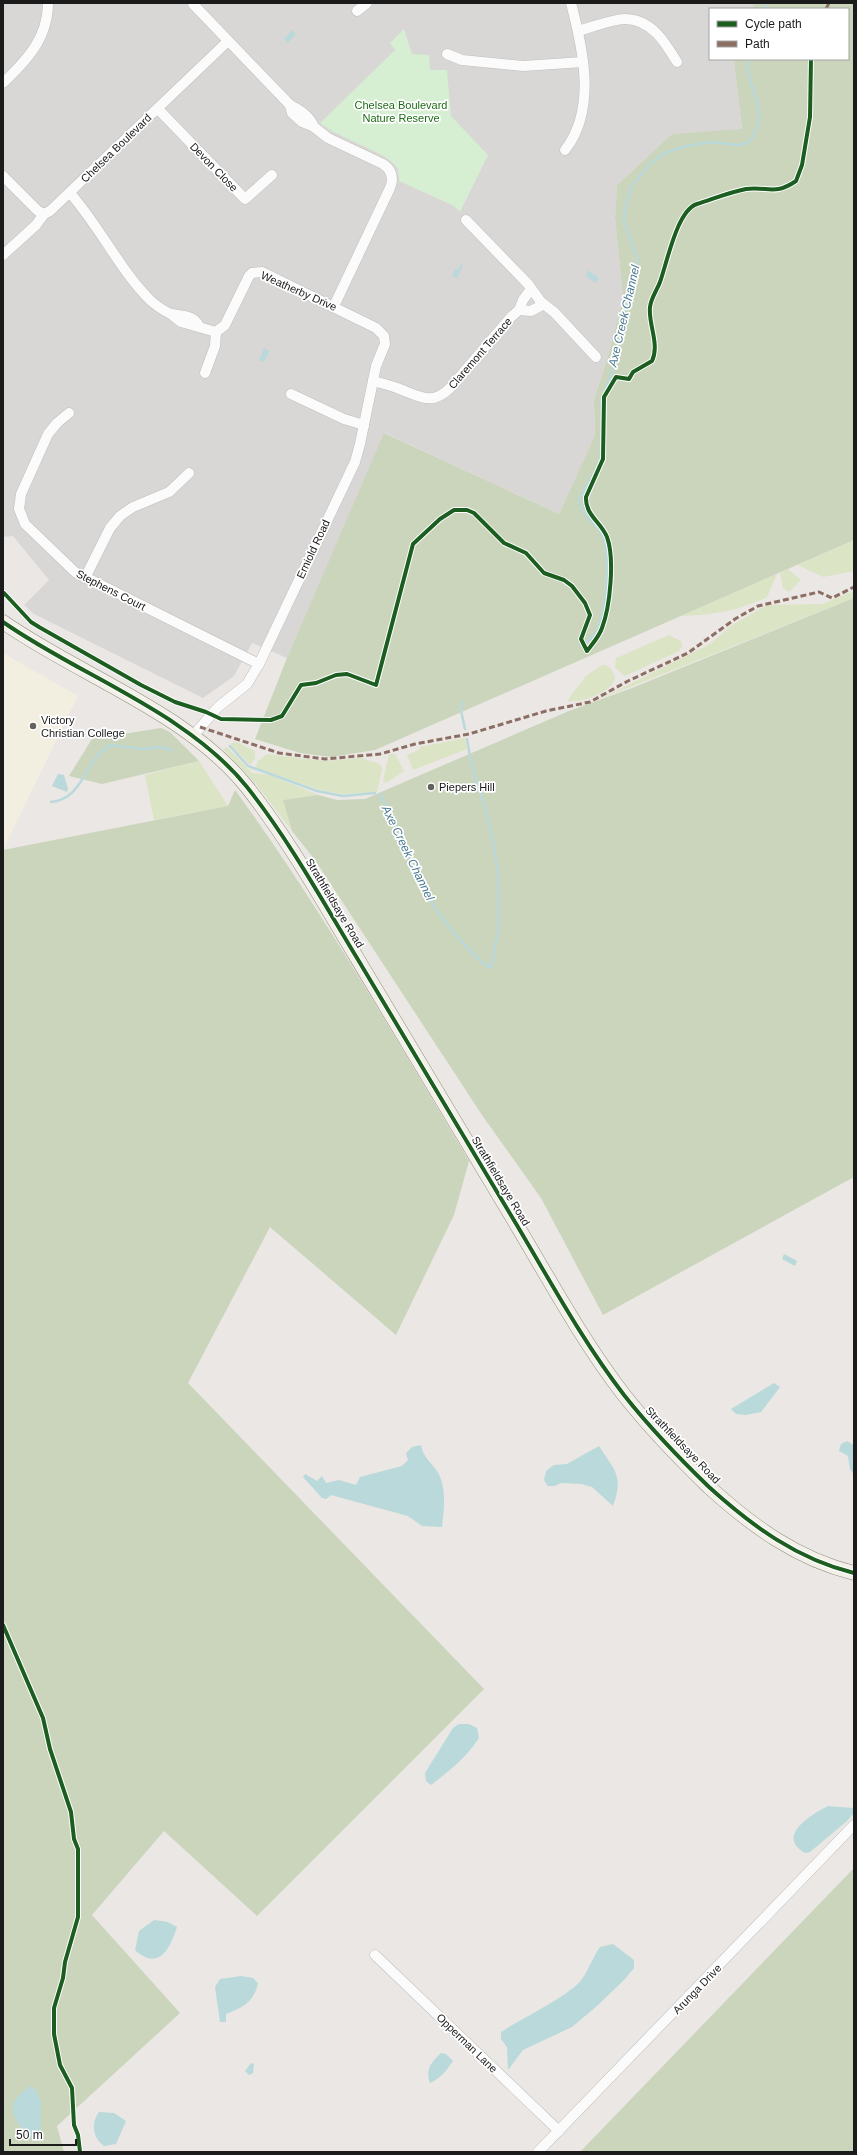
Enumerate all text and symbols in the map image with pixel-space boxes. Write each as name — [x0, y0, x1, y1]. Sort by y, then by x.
legend — [709, 8, 849, 60]
text: Cycle path — [745, 17, 802, 31]
text: Path — [745, 37, 770, 51]
park label: Chelsea Boulevard Nature Reserve — [355, 99, 447, 124]
street label: Chelsea Boulevard — [78, 111, 154, 185]
street label: Devon Close — [188, 140, 240, 194]
water label: Axe Creek Channel — [605, 263, 643, 369]
street label: Weatherby Drive — [259, 269, 339, 313]
street label: Claremont Terrace — [446, 315, 514, 391]
street label: Erniold Road — [294, 518, 332, 580]
street label: Stephens Court — [74, 567, 148, 613]
place label: Victory Christian College — [41, 714, 125, 739]
marker: Victory Christian College — [28, 721, 38, 731]
place label: Piepers Hill — [439, 781, 495, 793]
marker: Piepers Hill — [426, 782, 436, 792]
water label: Axe Creek Channel — [378, 802, 437, 903]
street label: Strathfieldsaye Road — [304, 856, 366, 950]
street label: Strathfieldsaye Road — [470, 1134, 532, 1228]
street label: Strathfieldsaye Road — [643, 1404, 723, 1486]
street label: Arunga Drive — [670, 1962, 724, 2016]
street label: Opperman Lane — [434, 2011, 500, 2075]
scale bar — [10, 2121, 76, 2147]
text: 50 m — [16, 2128, 43, 2142]

